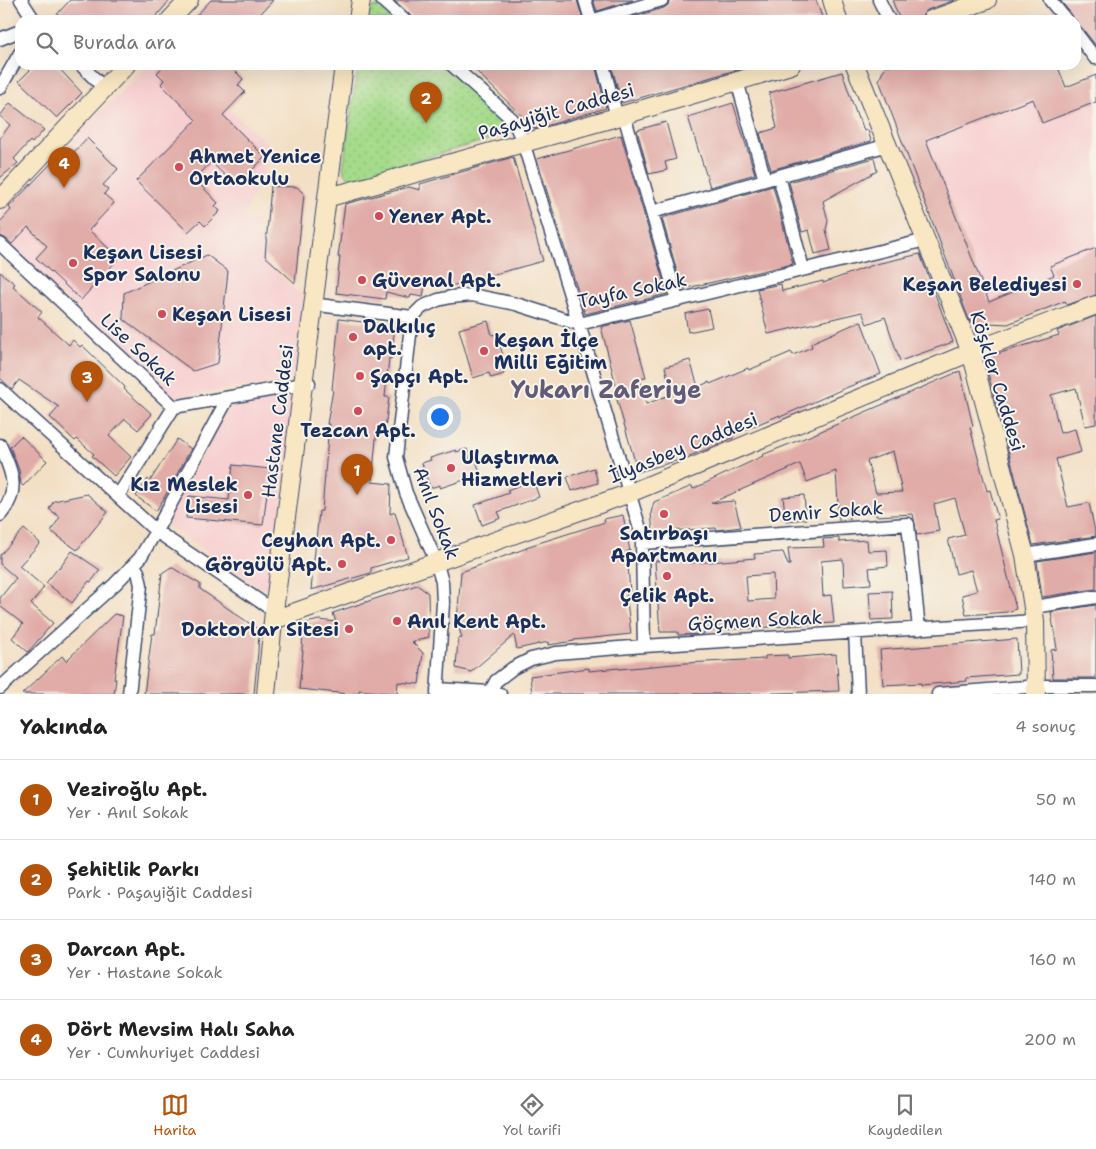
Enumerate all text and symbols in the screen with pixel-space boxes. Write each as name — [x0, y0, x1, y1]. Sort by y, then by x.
search box — [15, 15, 1081, 70]
icon: search — [33, 29, 61, 57]
text: Burada ara — [73, 30, 176, 55]
street label: Paşayiğit Caddesi — [475, 77, 637, 146]
pin: 2 — [410, 82, 442, 123]
place label: Ahmet Yenice Ortaokulu — [189, 144, 322, 191]
pin: 4 — [48, 147, 80, 188]
marker: Ahmet Yenice Ortaokulu — [173, 161, 185, 173]
place label: Yener Apt. — [389, 204, 492, 229]
marker: Yener Apt. — [373, 210, 385, 222]
place label: Keşan Lisesi Spor Salonu — [83, 240, 202, 287]
marker: Keşan Lisesi Spor Salonu — [67, 257, 79, 269]
street label: Tayfa Sokak — [575, 267, 689, 314]
place label: Güvenal Apt. — [372, 268, 501, 293]
place label: Keşan Belediyesi — [903, 272, 1067, 297]
marker: Güvenal Apt. — [356, 274, 368, 286]
marker: Keşan Belediyesi — [1071, 278, 1083, 290]
place label: Keşan Lisesi — [172, 302, 291, 327]
street label: Lise Sokak — [95, 307, 182, 391]
marker: Keşan Lisesi — [156, 308, 168, 320]
street label: Köşkler Caddesi — [964, 308, 1031, 455]
place label: Dalkılıç apt. — [363, 314, 436, 361]
place label: Keşan İlçe Milli Eğitim — [494, 328, 607, 375]
marker: Dalkılıç apt. — [347, 331, 359, 343]
street label: Hastane Caddesi — [256, 343, 299, 499]
marker: Keşan İlçe Milli Eğitim — [478, 345, 490, 357]
pin: 3 — [71, 361, 103, 402]
place label: Şapçı Apt. — [370, 364, 469, 389]
marker: Şapçı Apt. — [354, 370, 366, 382]
district label: Yukarı Zaferiye — [511, 374, 701, 406]
your location — [427, 404, 453, 430]
marker: Tezcan Apt. — [352, 405, 364, 417]
street label: İlyasbey Caddesi — [605, 406, 761, 489]
place label: Tezcan Apt. — [300, 418, 416, 443]
place label: Ulaştırma Hizmetleri — [461, 445, 563, 492]
pin: 1 — [341, 454, 373, 495]
marker: Ulaştırma Hizmetleri — [445, 462, 457, 474]
street label: Anıl Sokak — [407, 463, 466, 563]
place label: Kız Meslek Lisesi — [130, 472, 238, 519]
marker: Kız Meslek Lisesi — [242, 489, 254, 501]
street label: Demir Sokak — [768, 495, 884, 528]
marker: Satırbaşı Apartmanı — [658, 508, 670, 520]
place label: Satırbaşı Apartmanı — [610, 521, 718, 568]
place label: Ceyhan Apt. — [261, 528, 381, 553]
marker: Ceyhan Apt. — [385, 534, 397, 546]
place label: Görgülü Apt. — [205, 552, 332, 577]
marker: Görgülü Apt. — [336, 558, 348, 570]
marker: Çelik Apt. — [661, 570, 673, 582]
place label: Çelik Apt. — [620, 583, 714, 608]
street label: Göçmen Sokak — [687, 604, 823, 637]
place label: Anıl Kent Apt. — [407, 609, 546, 634]
marker: Anıl Kent Apt. — [391, 615, 403, 627]
place label: Doktorlar Sitesi — [181, 617, 339, 642]
marker: Doktorlar Sitesi — [343, 623, 355, 635]
text: Yakında — [20, 713, 107, 741]
text: 4 sonuç — [1015, 716, 1076, 737]
text: Veziroğlu Apt. — [67, 777, 207, 802]
text: 1 — [32, 789, 40, 810]
text: 50 m — [1036, 789, 1076, 810]
text: Yer · Anıl Sokak — [67, 802, 189, 823]
text: Şehitlik Parkı — [67, 857, 199, 882]
text: 2 — [30, 869, 42, 890]
text: 140 m — [1029, 869, 1076, 890]
text: Park · Paşayiğit Caddesi — [67, 882, 253, 903]
text: Darcan Apt. — [67, 937, 185, 962]
text: 3 — [30, 949, 42, 970]
text: 160 m — [1029, 949, 1076, 970]
text: Yer · Hastane Sokak — [67, 962, 223, 983]
text: Dört Mevsim Halı Saha — [67, 1017, 294, 1042]
text: 4 — [30, 1029, 42, 1050]
text: 200 m — [1024, 1029, 1076, 1050]
text: Yer · Cumhuriyet Caddesi — [67, 1042, 260, 1063]
tab: Harita — [153, 1091, 196, 1139]
tab: Yol tarifi — [503, 1091, 561, 1139]
tab: Kaydedilen — [868, 1091, 943, 1139]

